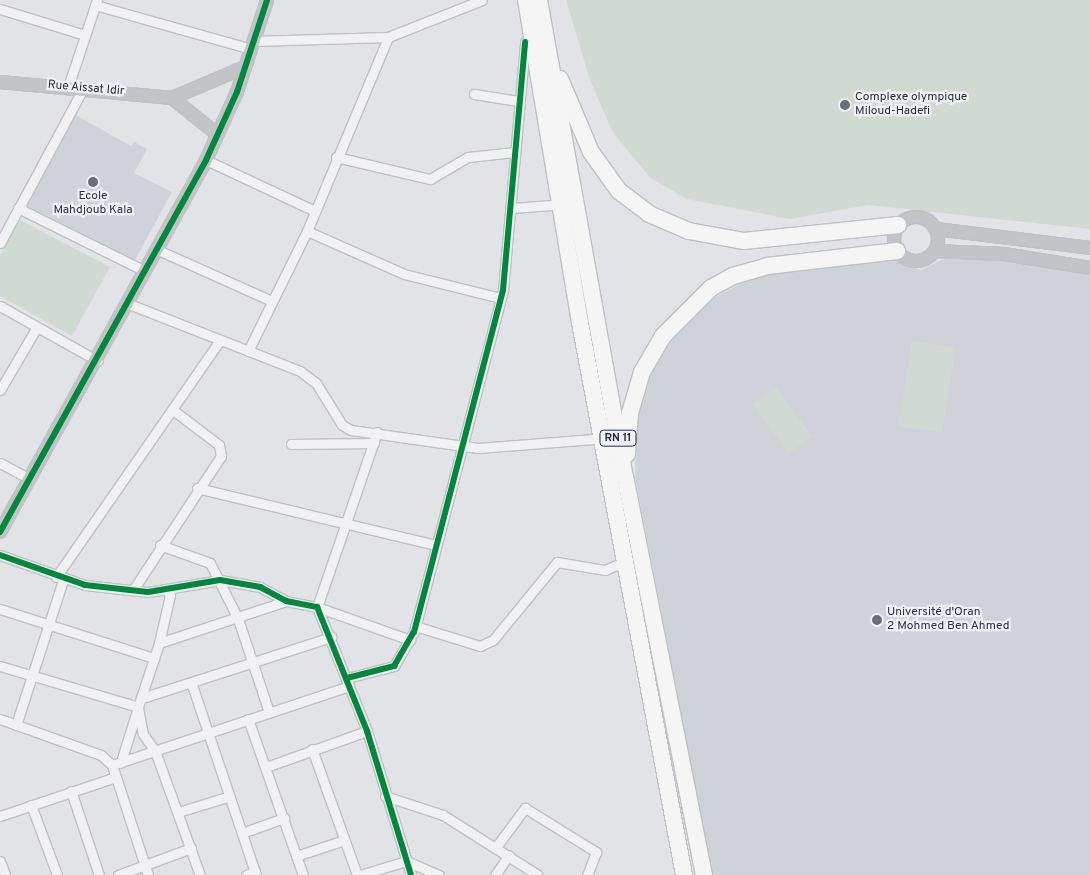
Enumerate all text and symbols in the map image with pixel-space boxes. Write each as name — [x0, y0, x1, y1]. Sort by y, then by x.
street label: Rue Aissat Idir — [47, 78, 125, 100]
place label: Complexe olympique Miloud-Hadefi — [855, 91, 967, 119]
marker: Complexe olympique Miloud-Hadefi — [839, 99, 851, 111]
marker: Ecole Mahdjoub Kala — [87, 176, 99, 188]
place label: Ecole Mahdjoub Kala — [53, 190, 133, 218]
road number: RN 11 — [599, 429, 637, 446]
place label: Université d'Oran 2 Mohmed Ben Ahmed — [887, 606, 1010, 634]
marker: Université d'Oran 2 Mohmed Ben Ahmed — [871, 614, 883, 626]

